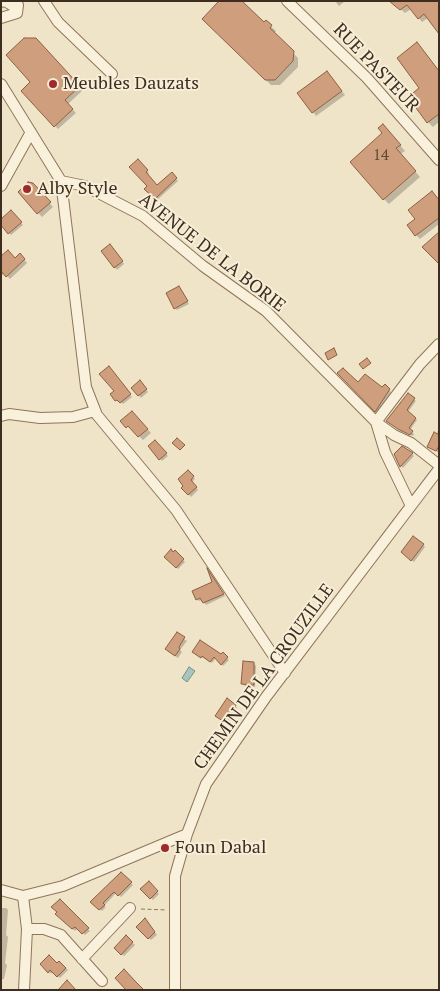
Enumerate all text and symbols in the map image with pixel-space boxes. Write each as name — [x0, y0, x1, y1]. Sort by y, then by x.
street label: RUE PASTEUR — [328, 19, 424, 117]
place label: Meubles Dauzats — [63, 73, 199, 95]
marker: Meubles Dauzats — [47, 78, 59, 90]
house number: 14 — [373, 147, 389, 165]
place label: Alby Style — [37, 178, 118, 200]
marker: Alby Style — [21, 183, 33, 195]
street label: AVENUE DE LA BORIE — [134, 189, 290, 317]
street label: CHEMIN DE LA CROUZILLE — [189, 580, 339, 774]
place label: Foun Dabal — [175, 837, 266, 859]
marker: Foun Dabal — [159, 842, 171, 854]

